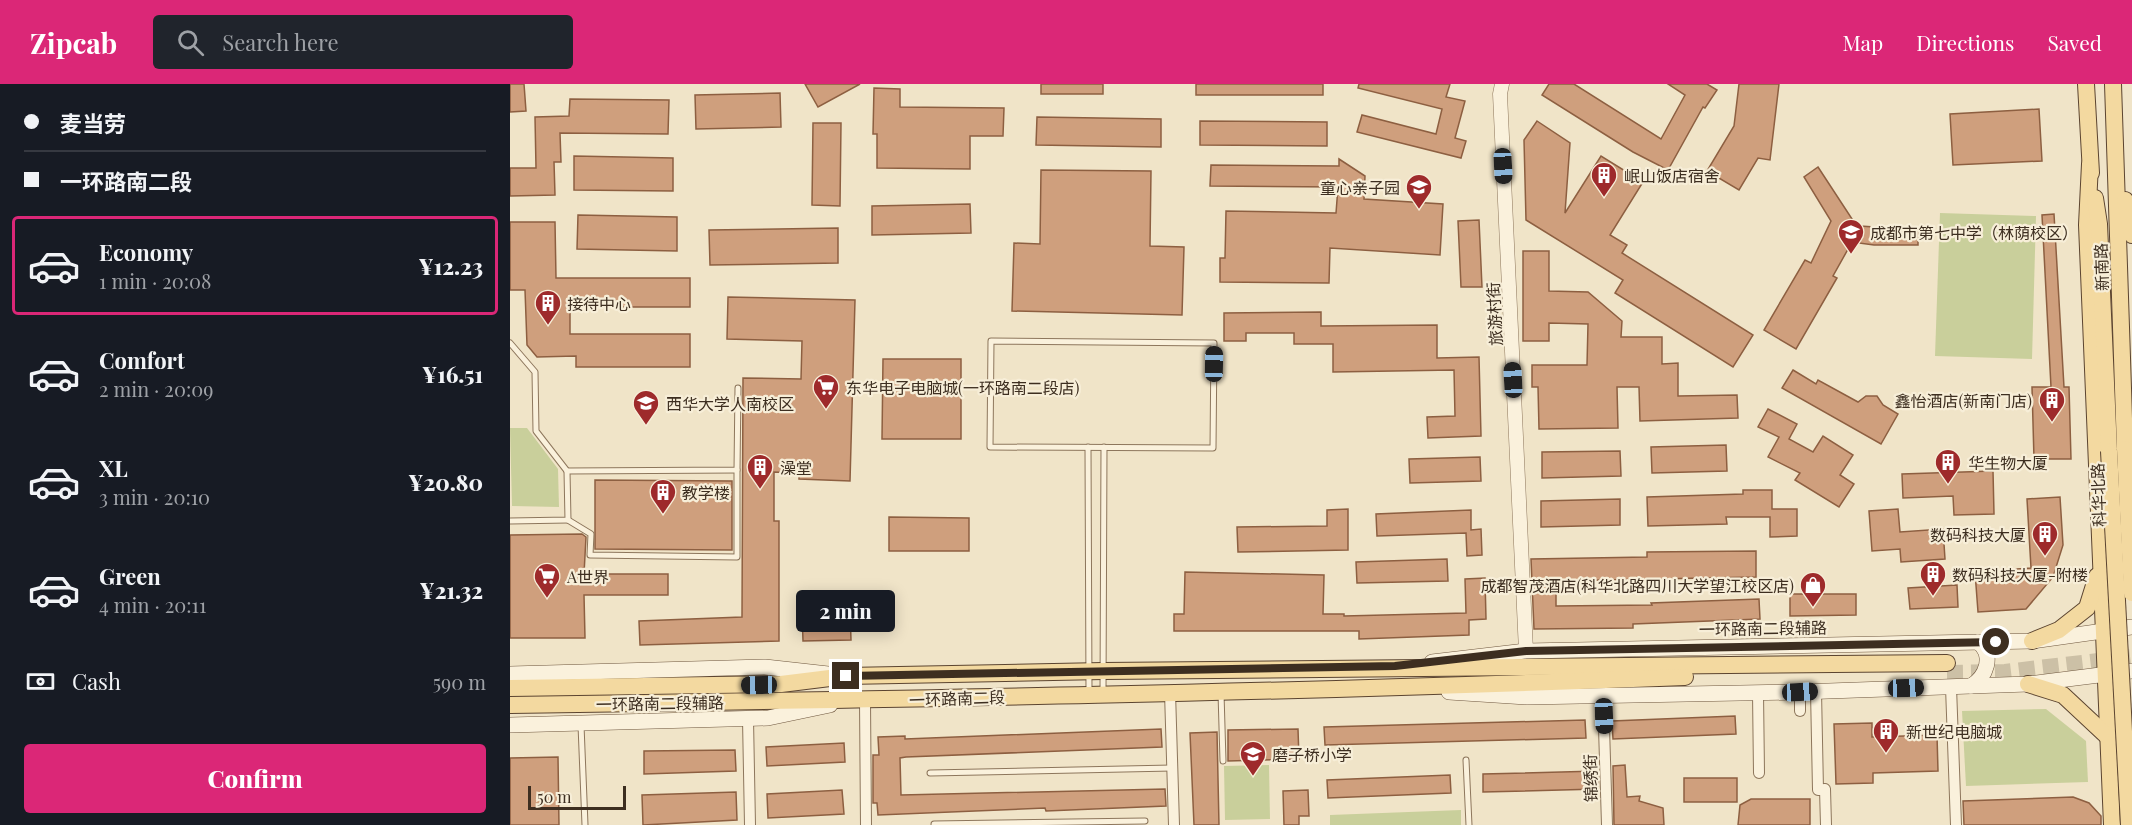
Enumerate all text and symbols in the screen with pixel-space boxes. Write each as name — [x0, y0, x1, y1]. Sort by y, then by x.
search box — [153, 15, 573, 69]
text: Zipcab — [30, 24, 117, 61]
icon: search — [174, 26, 207, 59]
text: Search here — [222, 27, 339, 57]
text: Map — [1842, 28, 1883, 56]
text: Directions — [1916, 28, 2014, 56]
text: Saved — [2047, 28, 2102, 56]
text: 麦当劳 — [60, 108, 126, 138]
car — [1493, 148, 1513, 184]
building icon: 岷山饭店宿舍 — [1589, 160, 1619, 198]
place label: 岷山饭店宿舍 — [1624, 165, 1720, 186]
text: 一环路南二段 — [60, 166, 192, 196]
school or university icon: 童心亲子园 — [1404, 172, 1434, 210]
place label: 童心亲子园 — [1320, 177, 1400, 198]
school or university icon: 成都市第七中学（林荫校区） — [1836, 217, 1866, 255]
place label: 成都市第七中学（林荫校区） — [1870, 222, 2078, 243]
text: Economy — [99, 237, 193, 267]
icon: car — [27, 239, 81, 293]
street label: 新南路 — [2090, 243, 2112, 291]
text: ¥12.23 — [419, 251, 483, 281]
text: 1 min · 20:08 — [99, 267, 211, 294]
street label: 旅游村街 — [1482, 281, 1506, 347]
building icon: 接待中心 — [533, 288, 563, 326]
place label: 接待中心 — [567, 293, 631, 314]
text: Comfort — [99, 345, 185, 375]
car — [1205, 346, 1223, 382]
icon: car — [27, 347, 81, 401]
text: ¥16.51 — [422, 359, 483, 389]
car — [1503, 362, 1523, 398]
supermarket icon: 东华电子电脑城(一环路南二段店) — [811, 372, 841, 410]
text: 2 min · 20:09 — [99, 375, 213, 402]
place label: 东华电子电脑城(一环路南二段店) — [846, 377, 1079, 398]
building icon: 鑫怡酒店(新南门店) — [2037, 385, 2067, 423]
school or university icon: 西华大学人南校区 — [631, 388, 661, 426]
place label: 鑫怡酒店(新南门店) — [1895, 390, 2032, 411]
place label: 西华大学人南校区 — [666, 393, 794, 414]
building icon: 华生物大厦 — [1933, 447, 1963, 485]
building icon: 澡堂 — [745, 452, 775, 490]
place label: 华生物大厦 — [1968, 452, 2048, 473]
text: XL — [99, 453, 128, 483]
icon: car — [27, 455, 81, 509]
place label: 澡堂 — [780, 457, 812, 478]
street label: 科华北路 — [2086, 463, 2110, 527]
text: ¥20.80 — [408, 467, 483, 497]
building icon: 教学楼 — [648, 477, 678, 515]
place label: 教学楼 — [682, 482, 730, 503]
text: 3 min · 20:10 — [99, 483, 210, 510]
building icon: 数码科技大厦 — [2030, 519, 2060, 557]
place label: 数码科技大厦 — [1930, 524, 2026, 545]
building icon: 数码科技大厦-附楼 — [1918, 559, 1948, 597]
text: Green — [99, 561, 161, 591]
supermarket icon: A世界 — [532, 561, 562, 599]
icon: car — [27, 563, 81, 617]
place label: 数码科技大厦-附楼 — [1952, 564, 2088, 585]
place label: A世界 — [566, 566, 609, 587]
shop icon: 成都智茂酒店(科华北路四川大学望江校区店) — [1798, 570, 1828, 608]
text: ¥21.32 — [420, 575, 483, 605]
place label: 成都智茂酒店(科华北路四川大学望江校区店) — [1481, 575, 1794, 596]
callout: 2 min — [796, 589, 896, 631]
text: 4 min · 20:11 — [99, 591, 206, 618]
text: 2 min — [819, 597, 872, 624]
street label: 一环路南二段辅路 — [1699, 616, 1827, 640]
route start — [1982, 628, 2009, 655]
route end — [832, 662, 859, 689]
icon: cash — [24, 665, 57, 698]
text: Cash — [72, 666, 121, 696]
text: 590 m — [433, 668, 486, 695]
car — [741, 676, 777, 694]
car — [1888, 678, 1924, 698]
car — [1782, 682, 1818, 702]
street label: 一环路南二段 — [909, 686, 1005, 710]
street label: 一环路南二段辅路 — [596, 691, 724, 715]
car — [1594, 698, 1614, 734]
building icon: 新世纪电脑城 — [1871, 716, 1901, 754]
place label: 新世纪电脑城 — [1906, 721, 2002, 742]
school or university icon: 磨子桥小学 — [1238, 739, 1268, 777]
button: Confirm — [24, 744, 486, 813]
place label: 磨子桥小学 — [1272, 744, 1352, 765]
street label: 锦绣街 — [1579, 754, 1601, 802]
scale bar — [528, 783, 626, 810]
text: 50 m — [537, 786, 571, 807]

